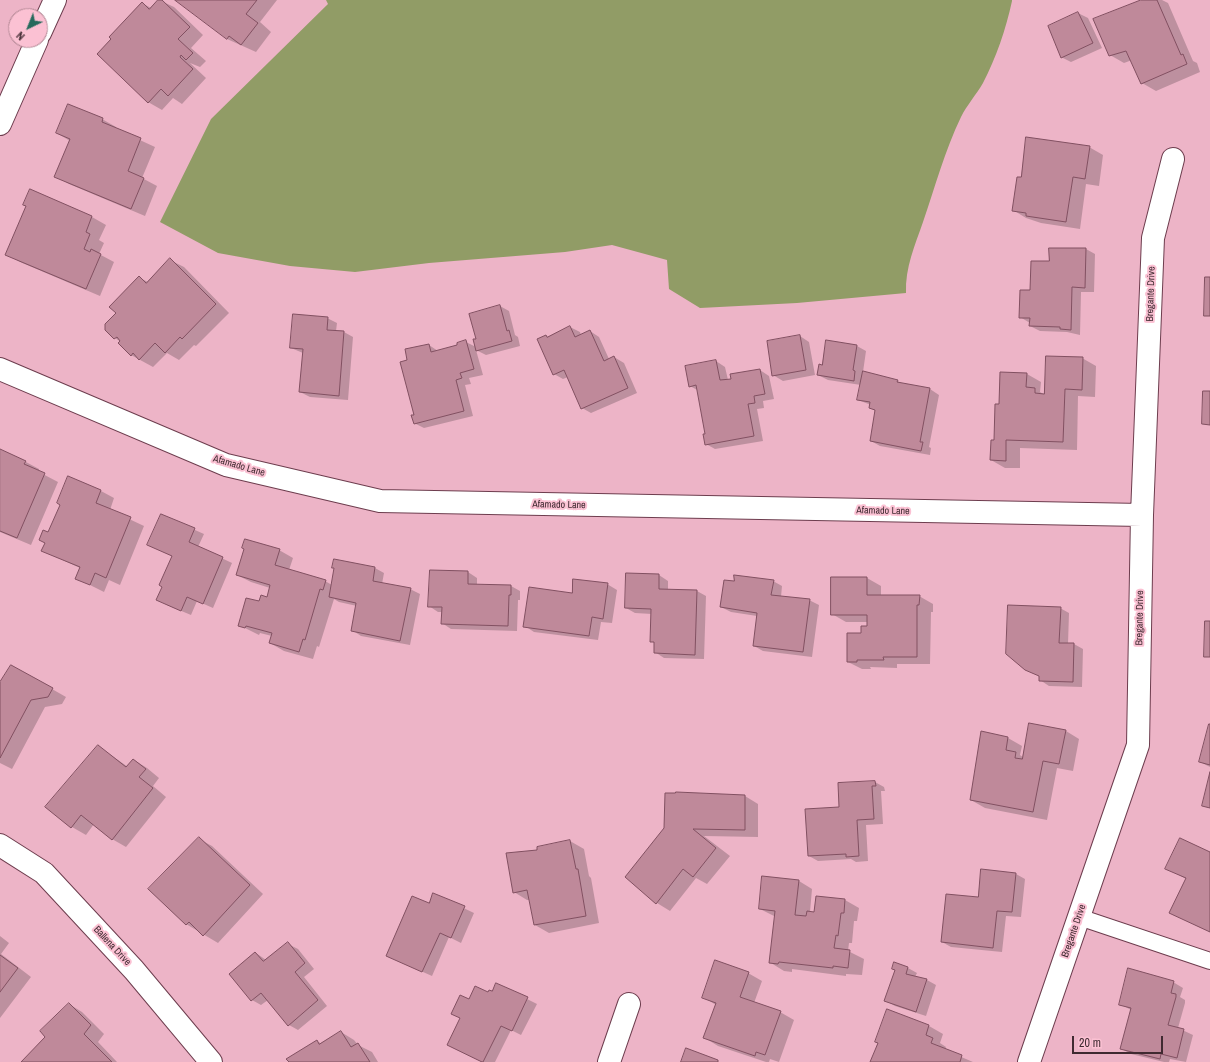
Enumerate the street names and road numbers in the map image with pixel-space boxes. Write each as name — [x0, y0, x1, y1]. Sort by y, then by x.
street label: Bregante Drive — [1144, 266, 1158, 322]
street label: Afamado Lane — [212, 453, 266, 479]
street label: Afamado Lane — [532, 499, 586, 511]
street label: Afamado Lane — [856, 505, 910, 517]
street label: Bregante Drive — [1134, 590, 1146, 646]
street label: Bregante Drive — [1059, 903, 1089, 959]
street label: Ballena Drive — [91, 924, 133, 968]

